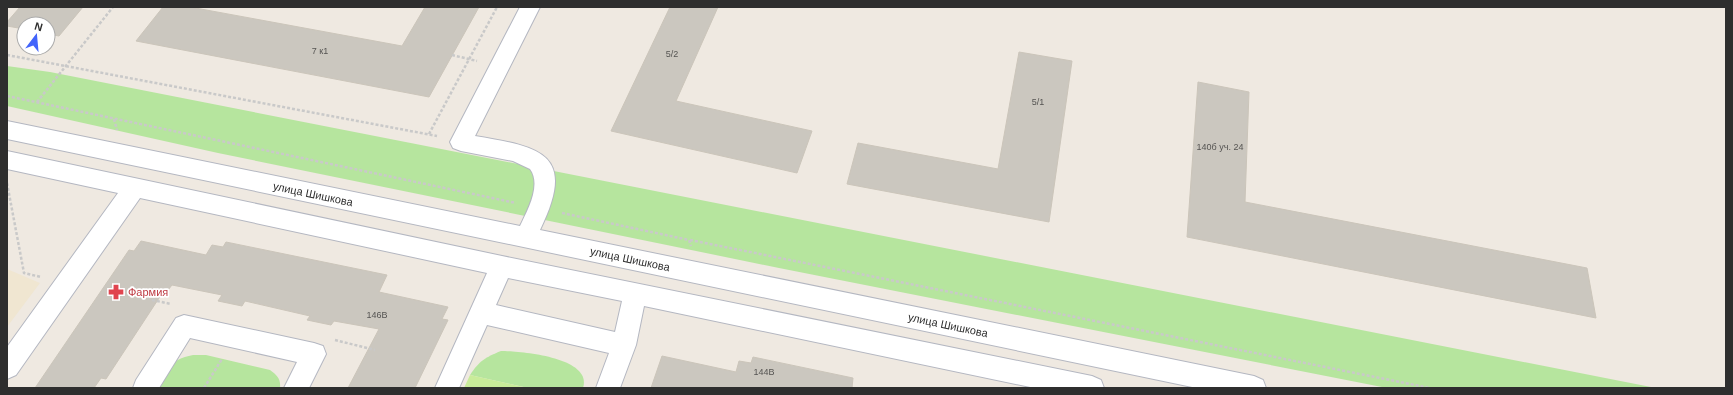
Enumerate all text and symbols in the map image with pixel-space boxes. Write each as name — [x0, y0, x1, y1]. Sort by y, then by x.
north arrow — [16, 16, 56, 56]
text: N — [33, 20, 44, 33]
house number: 7 к1 — [312, 46, 328, 56]
house number: 5/2 — [666, 49, 678, 59]
house number: 5/1 — [1032, 97, 1044, 107]
house number: 140б уч. 24 — [1197, 142, 1243, 152]
street label: улица Шишкова — [272, 180, 355, 208]
street label: улица Шишкова — [589, 245, 672, 273]
pharmacy icon: Фармия — [107, 283, 125, 301]
place label: Фармия — [128, 286, 168, 298]
house number: 146В — [366, 310, 388, 320]
street label: улица Шишкова — [907, 311, 990, 339]
house number: 144В — [753, 367, 775, 377]

